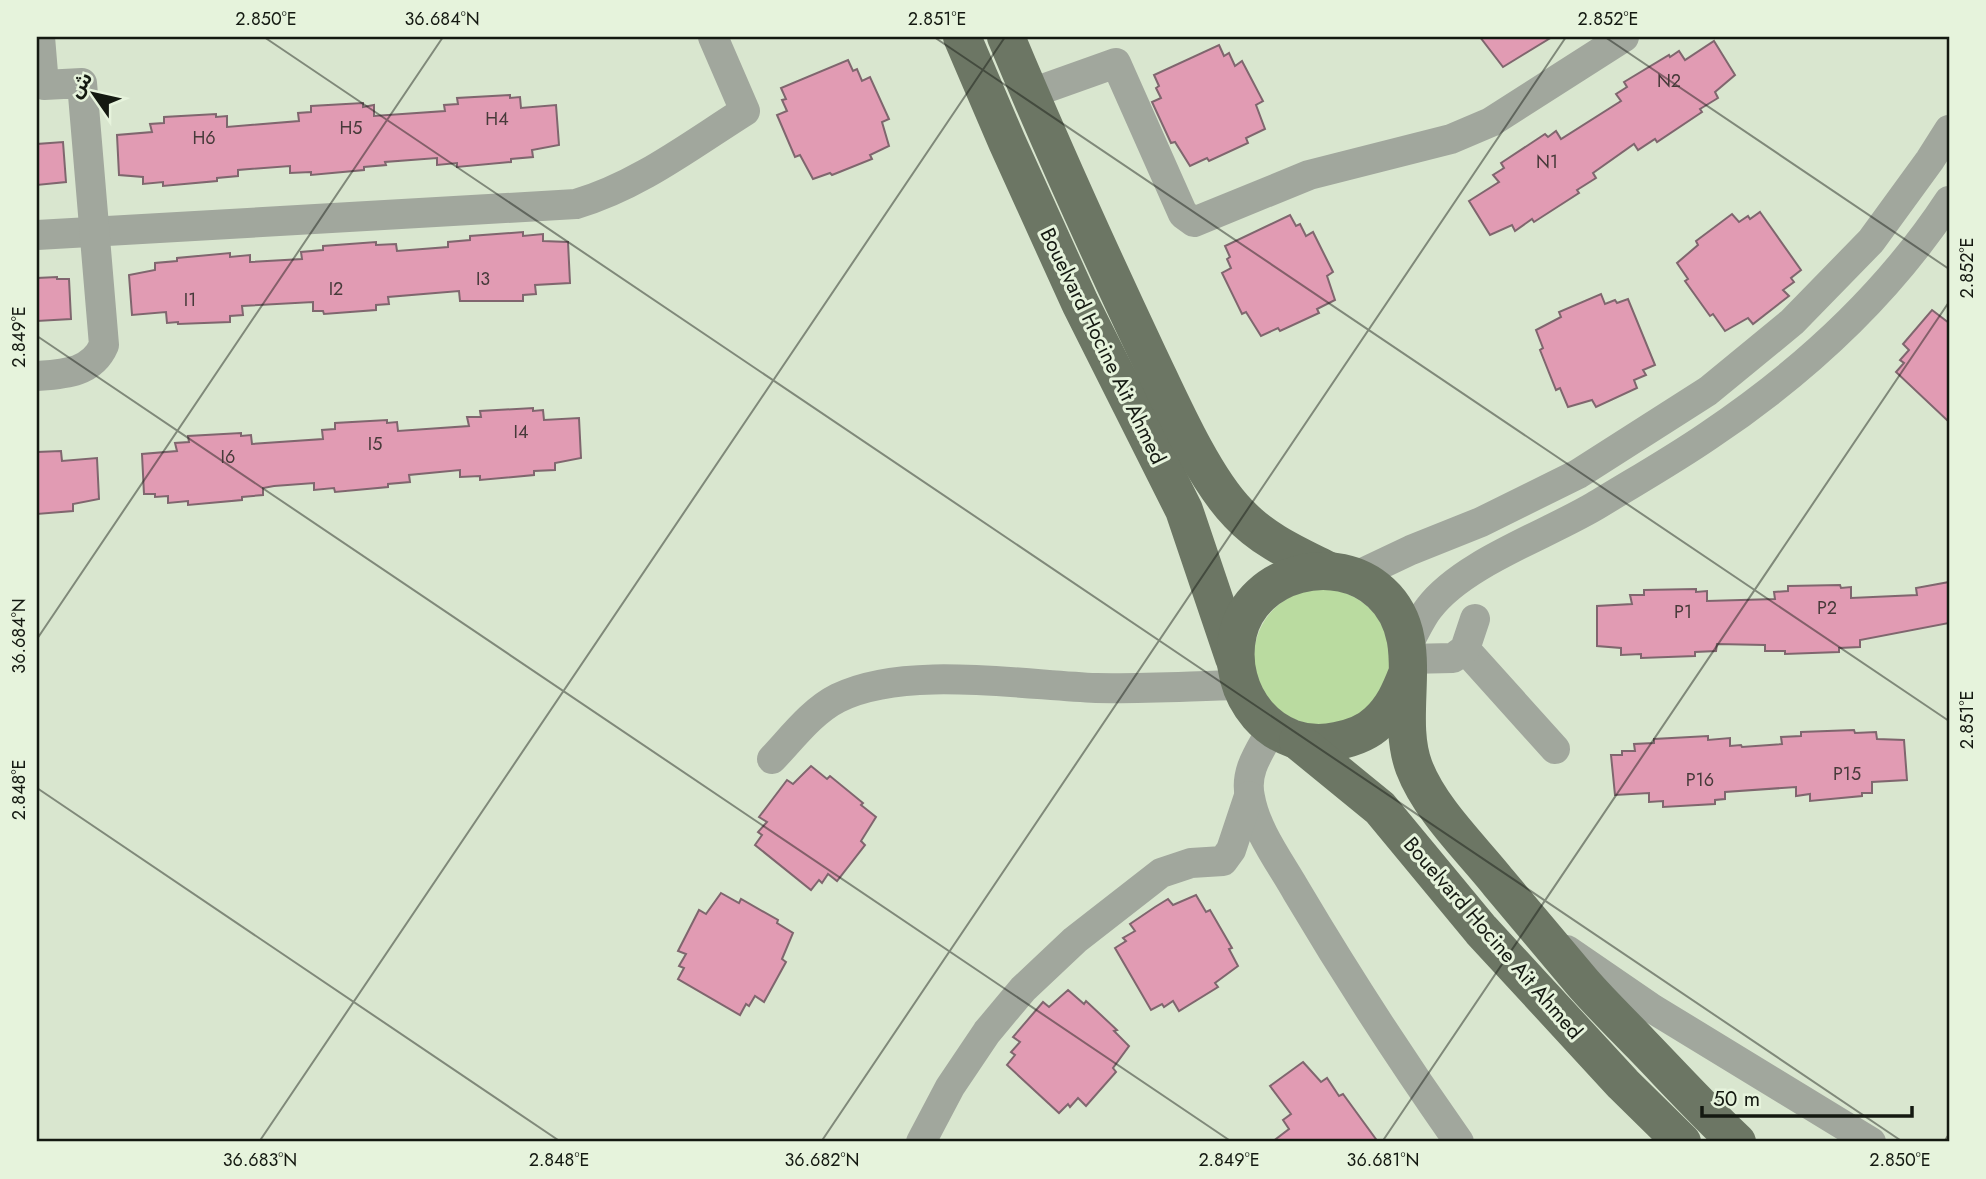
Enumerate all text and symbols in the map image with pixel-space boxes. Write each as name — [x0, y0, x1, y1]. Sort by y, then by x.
text: 2.850°E — [235, 6, 297, 32]
text: 36.684°N — [404, 6, 480, 32]
text: 2.851°E — [908, 6, 966, 32]
text: 2.852°E — [1578, 6, 1638, 32]
north arrow — [60, 60, 130, 130]
text: ش — [62, 66, 99, 103]
house number: N2 — [1657, 68, 1681, 94]
house number: H4 — [485, 106, 509, 132]
house number: H5 — [339, 115, 363, 141]
house number: H6 — [192, 125, 216, 151]
house number: N1 — [1536, 149, 1558, 175]
street label: Bouelvard Hocine Ait Ahmed — [1033, 223, 1173, 469]
text: 2.852°E — [1954, 238, 1980, 298]
house number: I3 — [476, 266, 490, 292]
house number: I2 — [329, 276, 343, 302]
house number: I1 — [184, 287, 196, 313]
text: 2.849°E — [6, 306, 32, 368]
house number: I4 — [514, 419, 528, 445]
house number: I5 — [368, 431, 382, 457]
house number: I6 — [221, 444, 235, 470]
house number: P2 — [1817, 595, 1837, 621]
text: 36.684°N — [6, 598, 32, 674]
house number: P1 — [1674, 599, 1692, 625]
text: 2.851°E — [1954, 691, 1980, 749]
text: 2.848°E — [6, 760, 32, 820]
house number: P15 — [1833, 761, 1861, 787]
house number: P16 — [1686, 767, 1714, 793]
street label: Bouelvard Hocine Ait Ahmed — [1397, 830, 1589, 1046]
scale bar — [1702, 1074, 1912, 1118]
text: 50 m — [1713, 1084, 1760, 1114]
text: 36.683°N — [223, 1147, 297, 1173]
text: 2.848°E — [529, 1147, 589, 1173]
text: 36.682°N — [785, 1147, 860, 1173]
text: 2.849°E — [1198, 1147, 1260, 1173]
text: 36.681°N — [1347, 1147, 1419, 1173]
text: 2.850°E — [1869, 1147, 1931, 1173]

